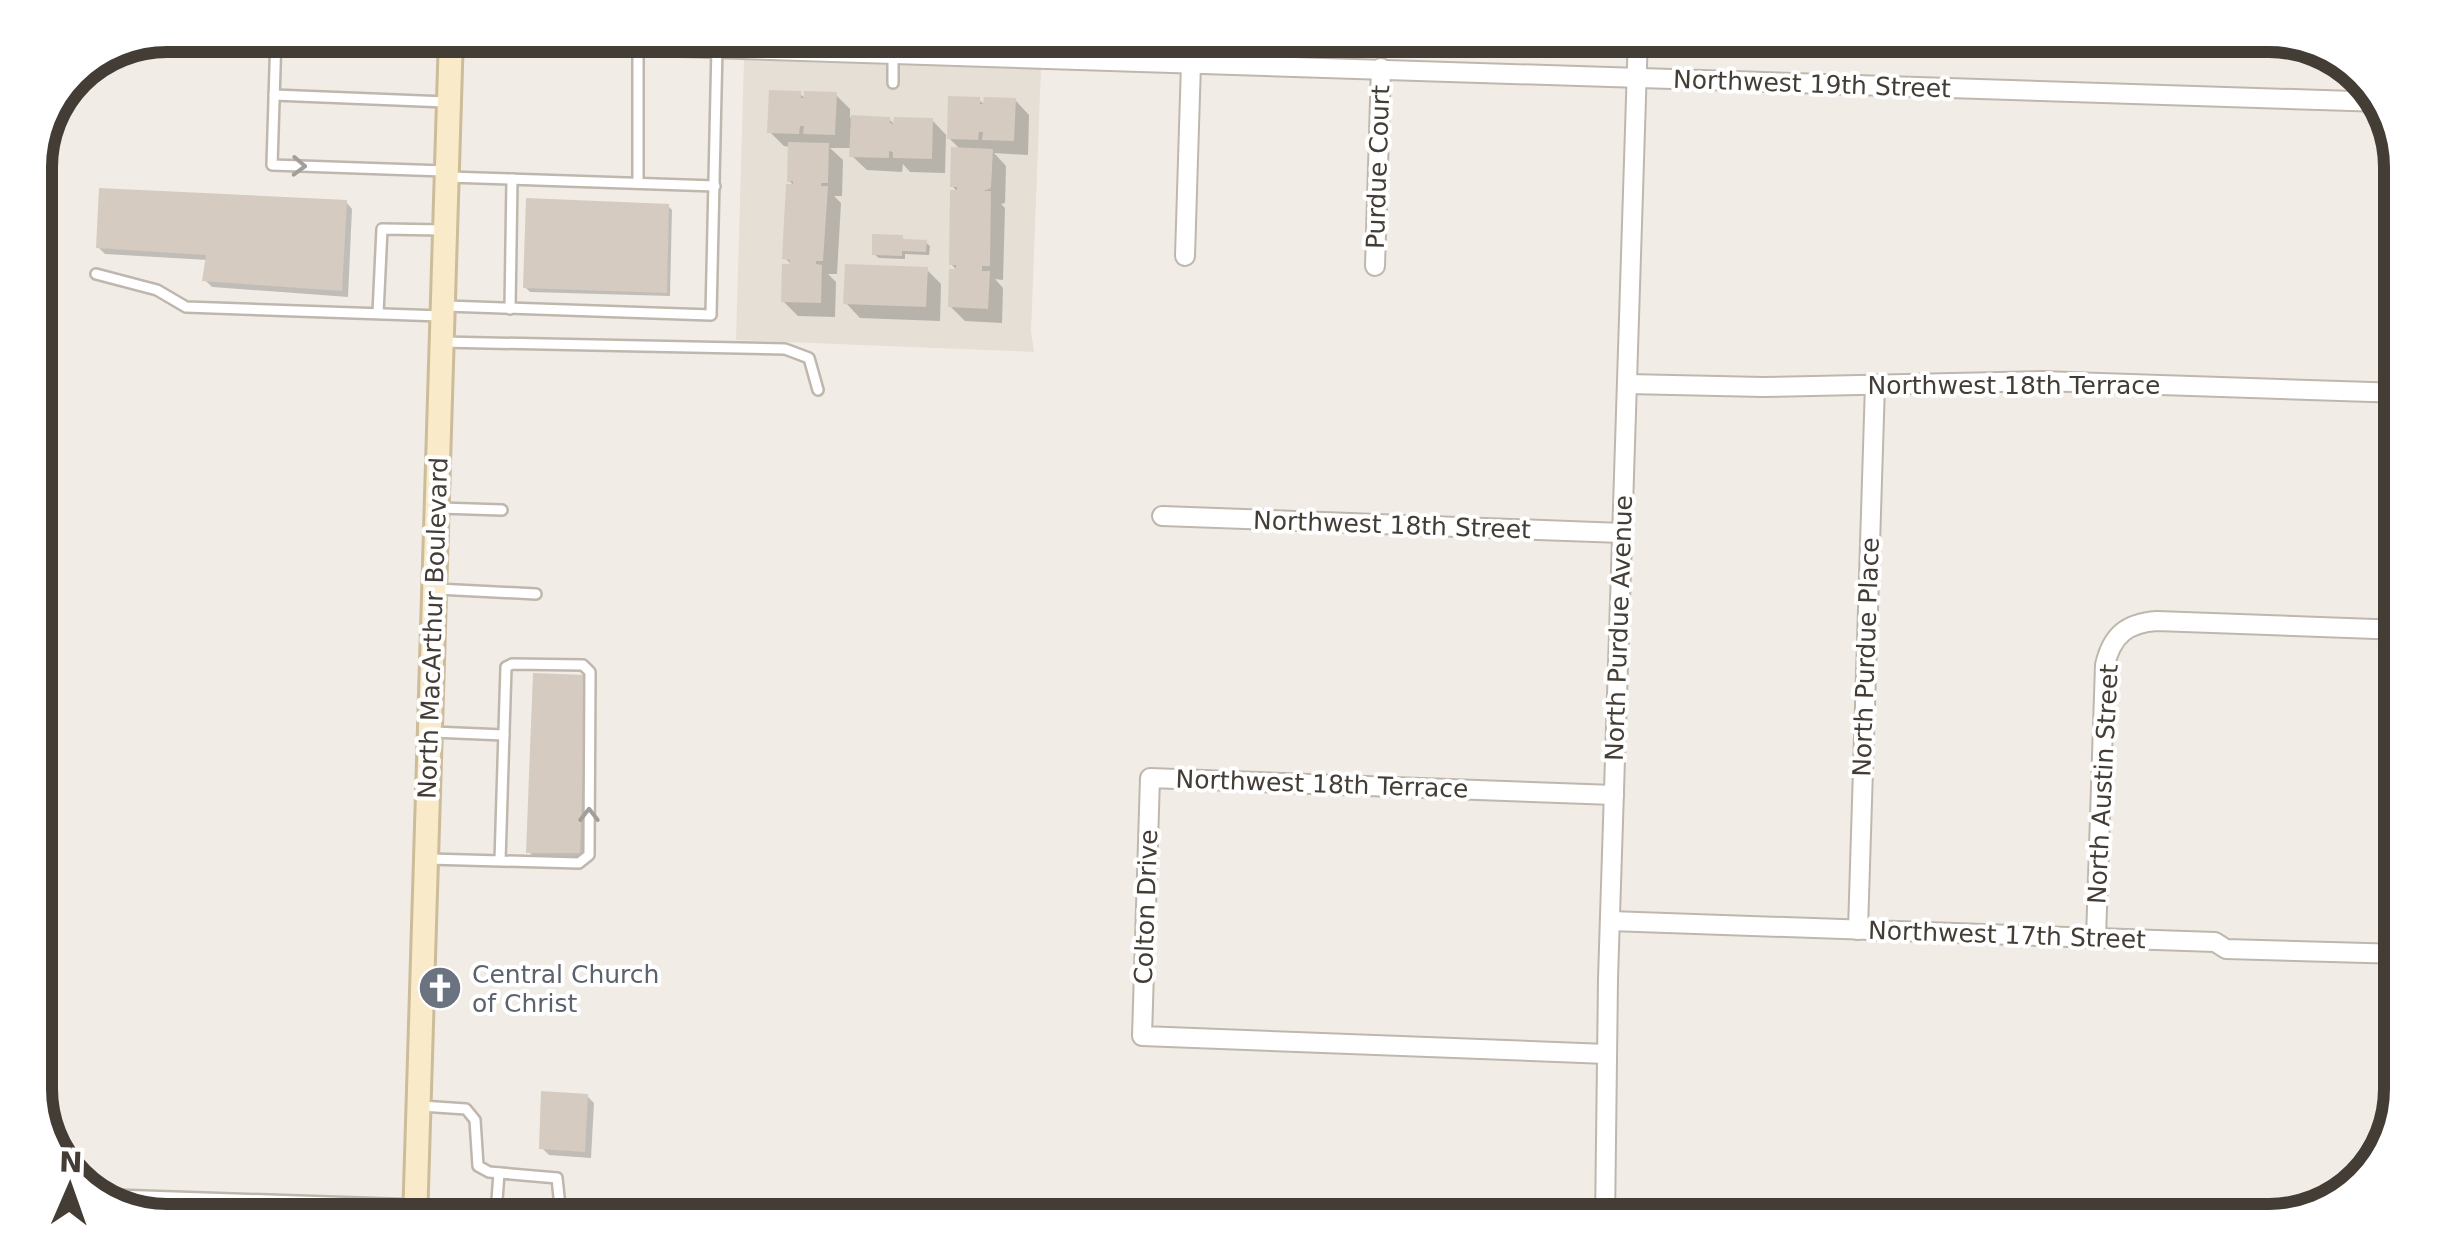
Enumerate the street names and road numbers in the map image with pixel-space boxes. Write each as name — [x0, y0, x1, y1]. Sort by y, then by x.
street label: Northwest 19th Street — [1673, 65, 1952, 103]
street label: Purdue Court — [1361, 84, 1395, 249]
street label: Northwest 18th Terrace — [1868, 371, 2160, 400]
street label: North MacArthur Boulevard — [413, 457, 453, 799]
street label: North Purdue Avenue — [1600, 495, 1638, 761]
street label: Northwest 18th Street — [1253, 506, 1532, 544]
street label: North Purdue Place — [1847, 537, 1885, 777]
street label: North Austin Street — [2082, 663, 2124, 905]
street label: Northwest 18th Terrace — [1175, 764, 1469, 804]
street label: Colton Drive — [1129, 829, 1163, 985]
street label: Northwest 17th Street — [1868, 916, 2147, 954]

